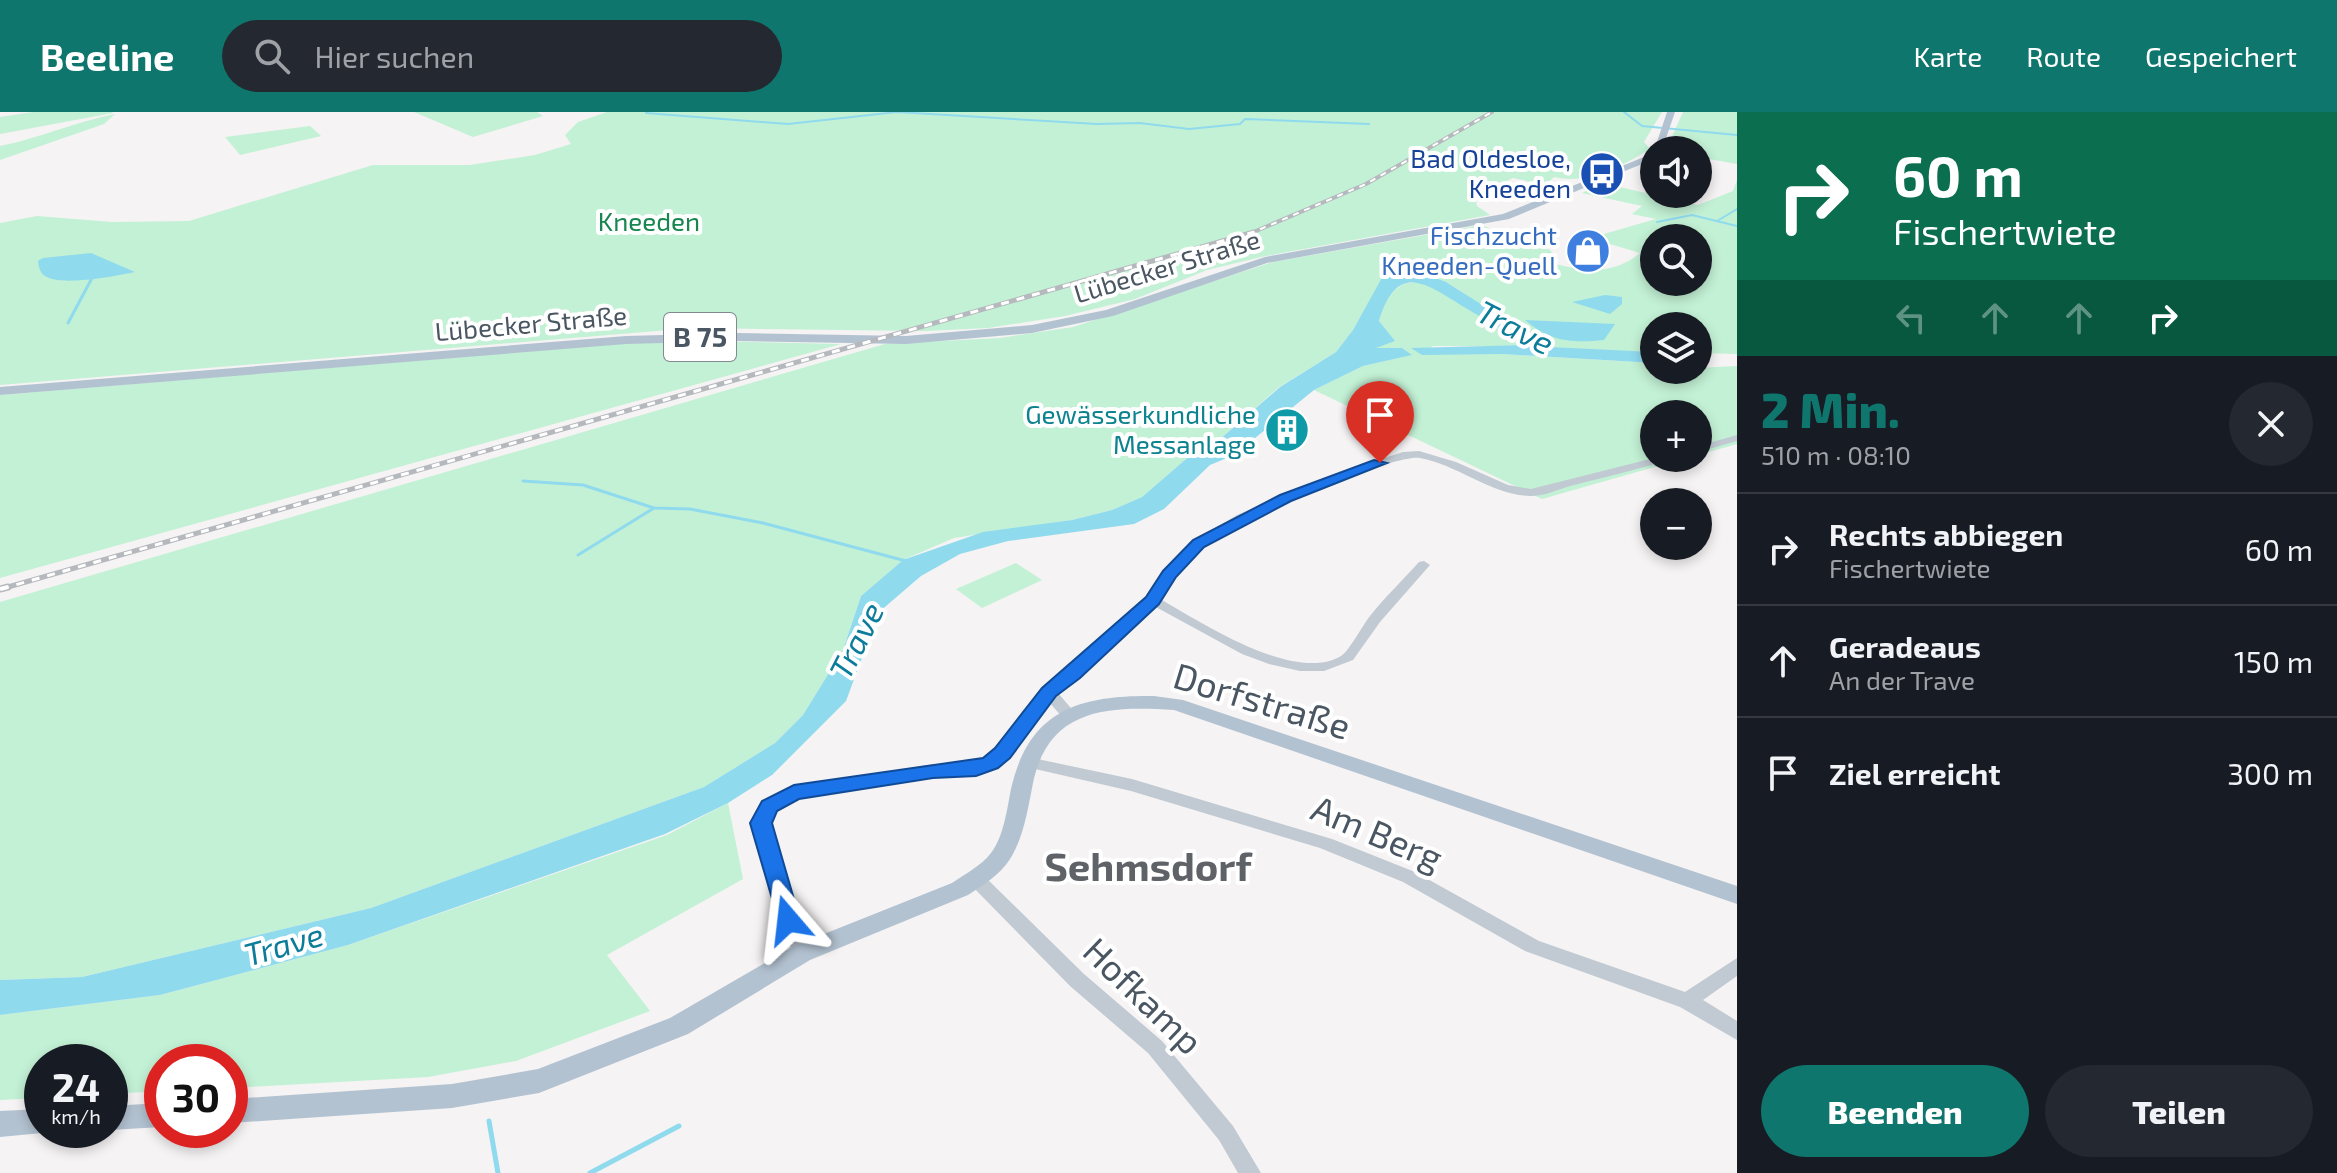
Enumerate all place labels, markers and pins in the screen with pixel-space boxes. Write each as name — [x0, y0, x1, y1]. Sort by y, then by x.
place label: Bad Oldesloe, Kneeden — [1410, 142, 1571, 203]
bus stop icon: Bad Oldesloe, Kneeden — [1578, 150, 1626, 198]
place label: Fischzucht Kneeden-Quell — [1381, 219, 1557, 280]
shop icon: Fischzucht Kneeden-Quell — [1564, 227, 1612, 275]
pin — [1346, 381, 1414, 463]
place label: Gewässerkundliche Messanlage — [1025, 398, 1256, 459]
building icon: Gewässerkundliche Messanlage — [1263, 406, 1311, 454]

